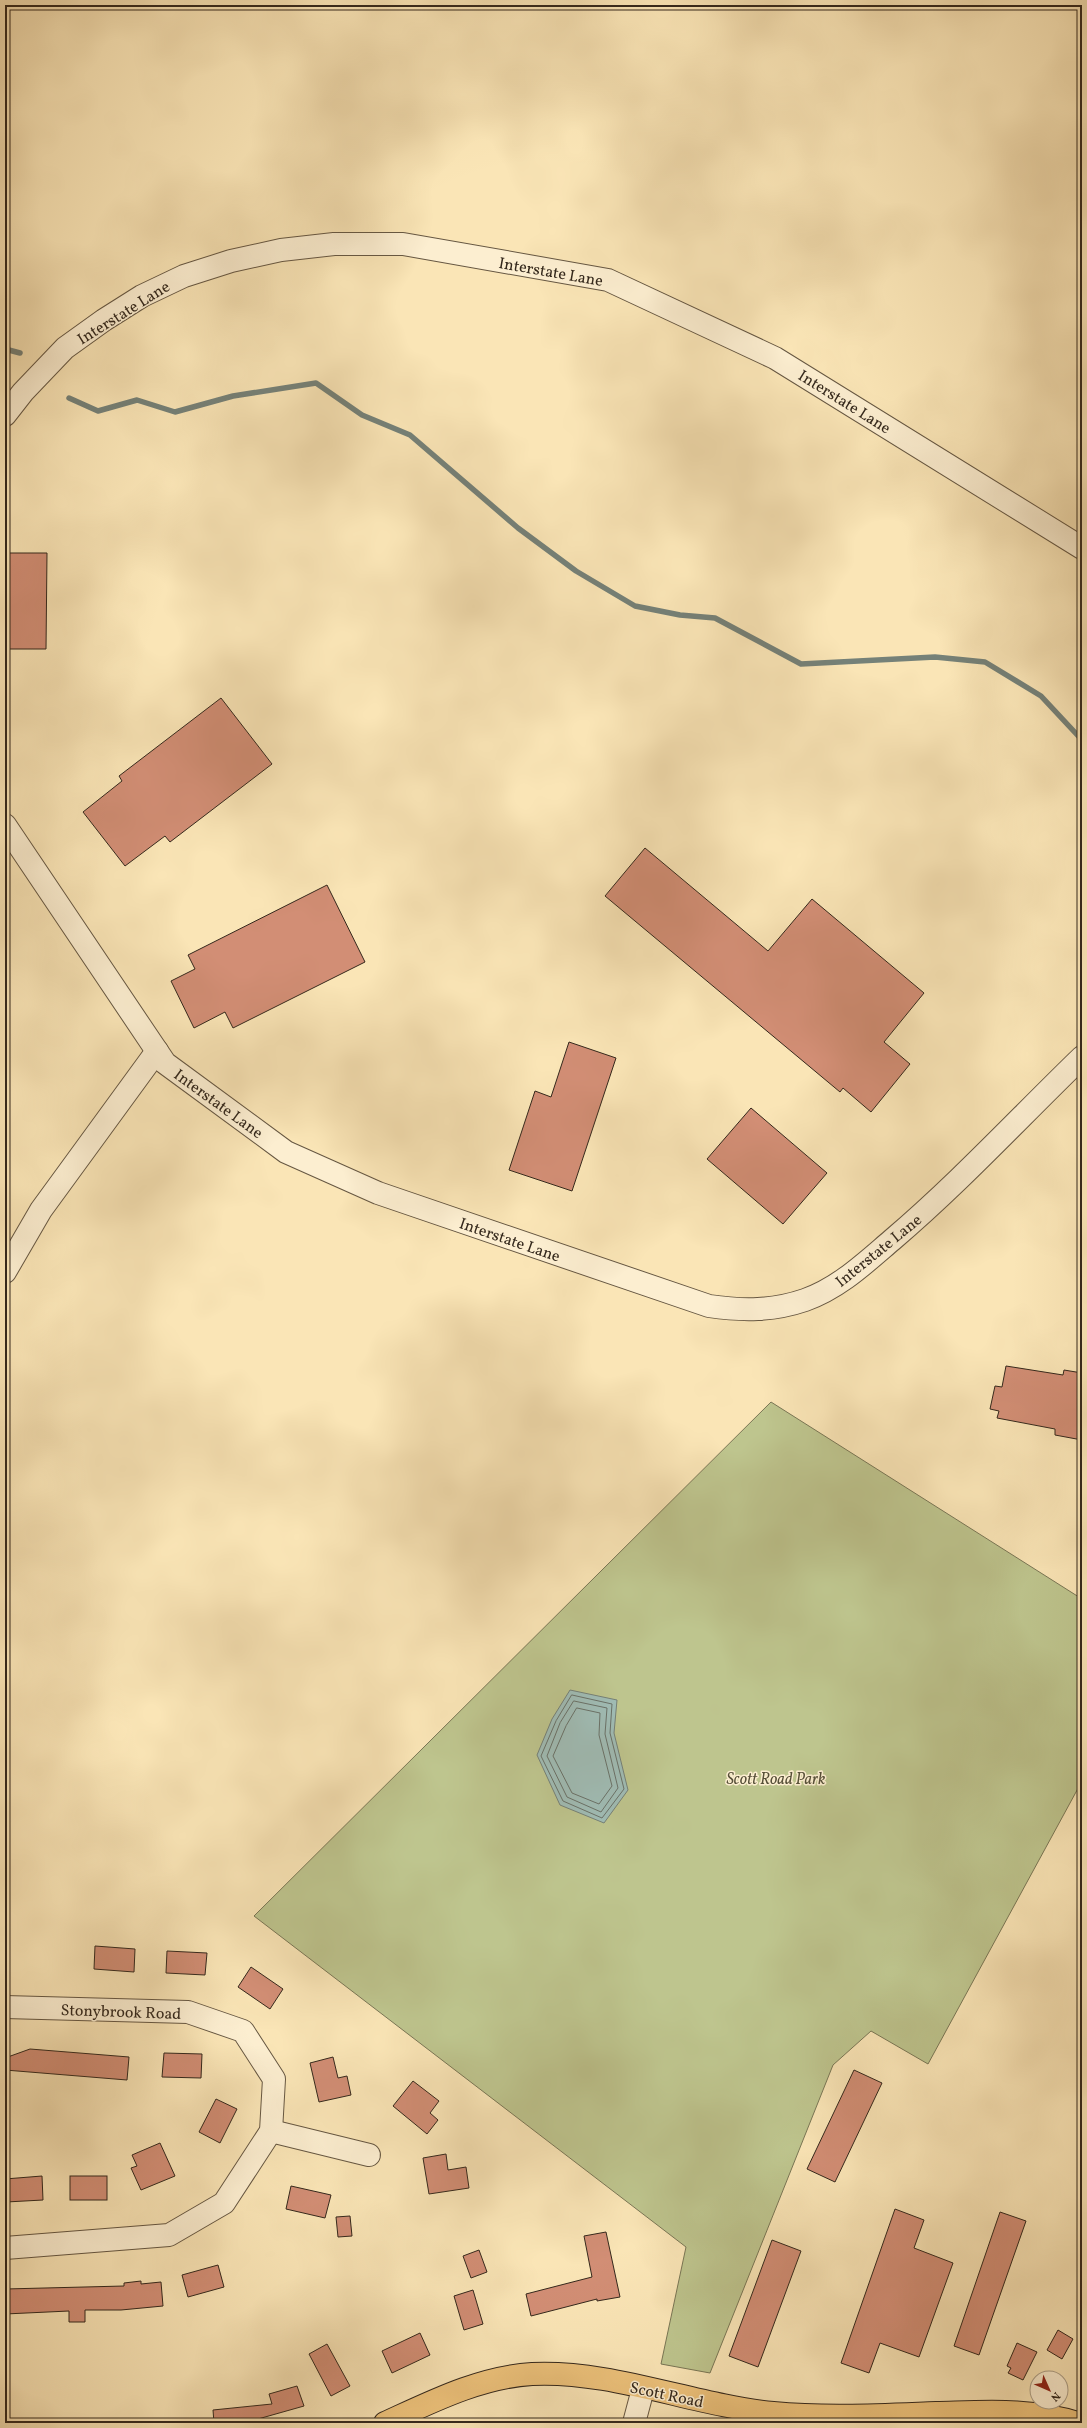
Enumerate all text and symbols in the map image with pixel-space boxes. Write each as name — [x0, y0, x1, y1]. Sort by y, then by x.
street label: Interstate Lane — [497, 253, 604, 293]
street label: Interstate Lane — [74, 276, 175, 351]
street label: Interstate Lane — [793, 365, 894, 440]
street label: Interstate Lane — [169, 1065, 267, 1145]
street label: Interstate Lane — [831, 1210, 927, 1293]
street label: Interstate Lane — [456, 1213, 563, 1268]
park label: Scott Road Park — [726, 1769, 826, 1791]
street label: Stonybrook Road — [60, 2000, 182, 2026]
north arrow — [1029, 2370, 1069, 2410]
street label: Scott Road — [628, 2377, 706, 2415]
text: N — [1047, 2388, 1063, 2404]

